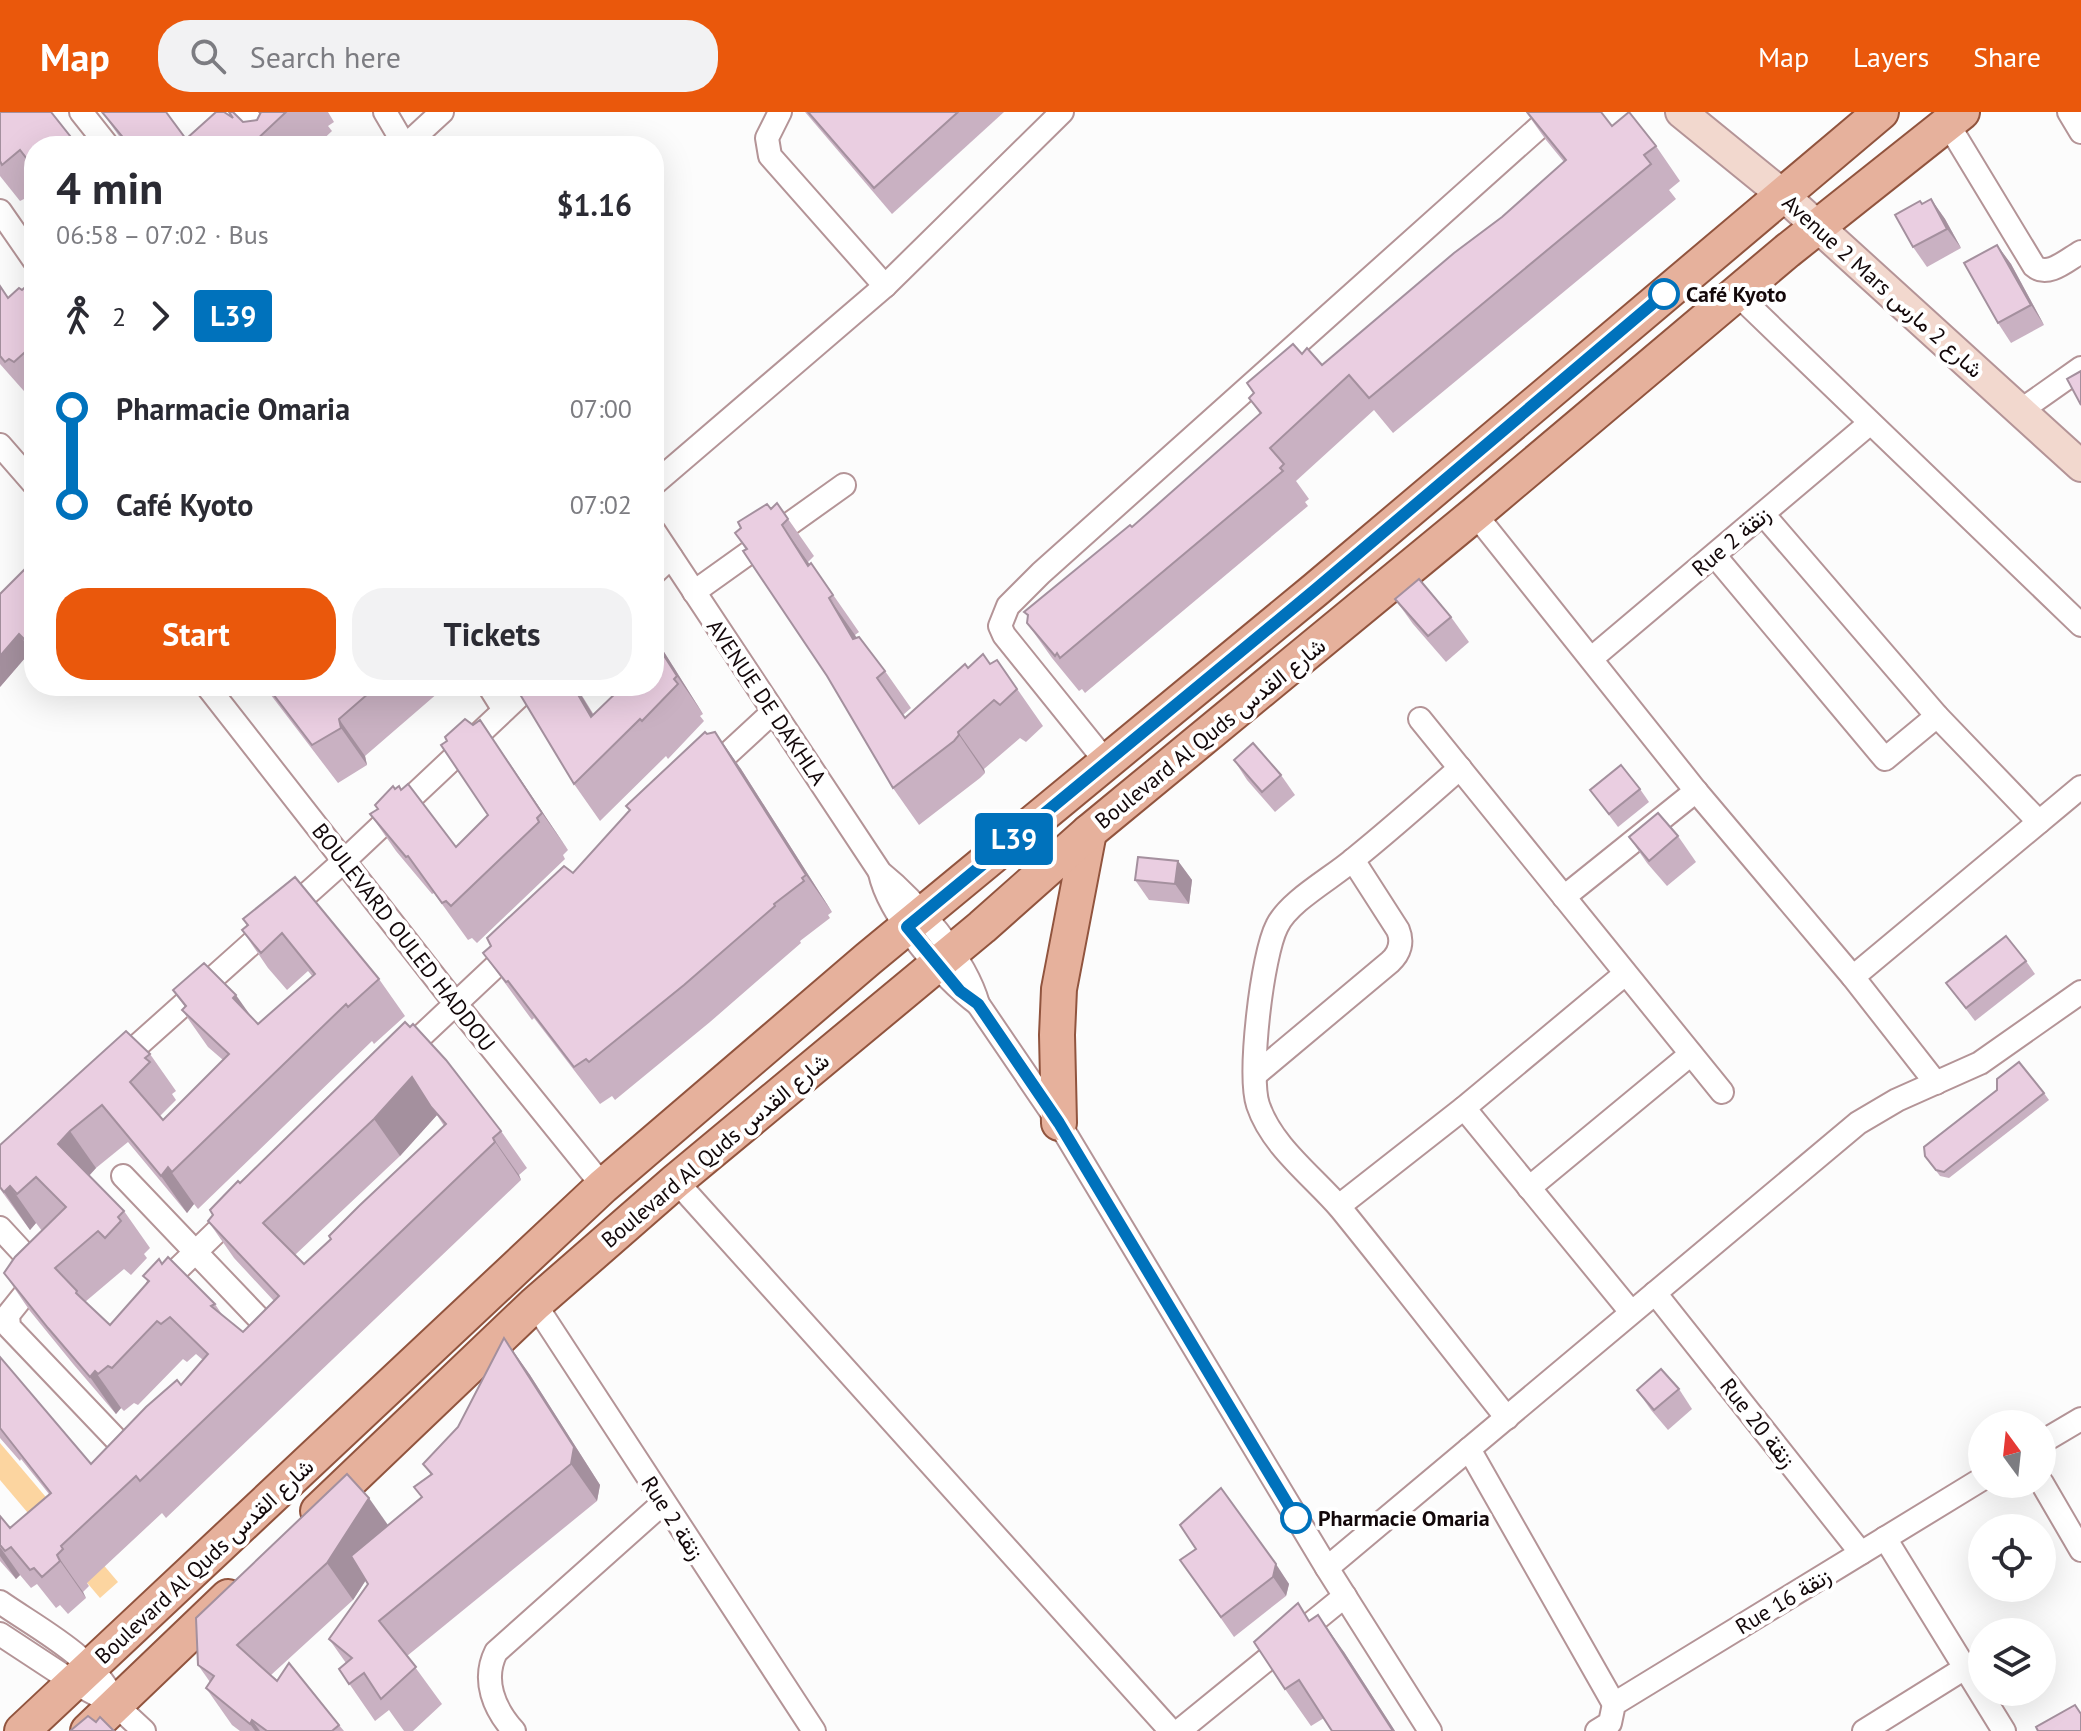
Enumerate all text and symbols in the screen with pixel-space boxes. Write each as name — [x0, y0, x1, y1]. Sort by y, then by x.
search box — [158, 20, 718, 92]
text: Map — [40, 32, 110, 81]
icon: search — [186, 34, 230, 78]
text: Search here — [250, 37, 401, 76]
text: Map — [1758, 38, 1809, 75]
text: Layers — [1853, 38, 1929, 75]
text: Share — [1973, 38, 2041, 75]
text: 4 min — [56, 159, 163, 216]
text: $1.16 — [557, 185, 632, 224]
street label: Avenue 2 Mars شارع 2 مارس — [1776, 188, 1989, 384]
text: 06:58 – 07:02 · Bus — [56, 218, 269, 251]
marker: Café Kyoto — [1649, 279, 1679, 309]
place label: Café Kyoto — [1686, 280, 1787, 308]
icon: walk — [56, 294, 100, 338]
icon: forward — [138, 294, 182, 338]
text: L39 — [210, 297, 256, 334]
text: 2 — [112, 300, 126, 333]
text: Pharmacie Omaria — [116, 389, 350, 428]
text: 07:00 — [570, 392, 632, 425]
text: Café Kyoto — [116, 485, 253, 524]
text: 07:02 — [570, 488, 632, 521]
street label: Rue 2 زنقة — [1686, 500, 1776, 582]
button: Start — [56, 588, 336, 680]
button: Tickets — [352, 588, 632, 680]
street label: AVENUE DE DAKHLA — [701, 614, 833, 790]
street label: Boulevard Al Quds شارع القدس — [1089, 631, 1332, 836]
line badge: L39 — [968, 813, 1060, 865]
street label: BOULEVARD OULED HADDOU — [306, 817, 502, 1057]
text: L39 — [991, 820, 1037, 857]
street label: Boulevard Al Quds شارع القدس — [595, 1046, 835, 1254]
street label: Rue 20 زنقة — [1714, 1372, 1802, 1474]
north arrow — [1968, 1410, 2056, 1498]
map controls — [1968, 1410, 2056, 1706]
street label: Boulevard Al Quds شارع القدس — [89, 1452, 320, 1670]
street label: Rue 2 زنقة — [636, 1471, 710, 1565]
marker: Pharmacie Omaria — [1281, 1503, 1311, 1533]
place label: Pharmacie Omaria — [1318, 1504, 1490, 1532]
button: locate — [1968, 1514, 2056, 1602]
street label: Rue 16 زنقة — [1730, 1562, 1836, 1640]
button: layers — [1968, 1618, 2056, 1706]

